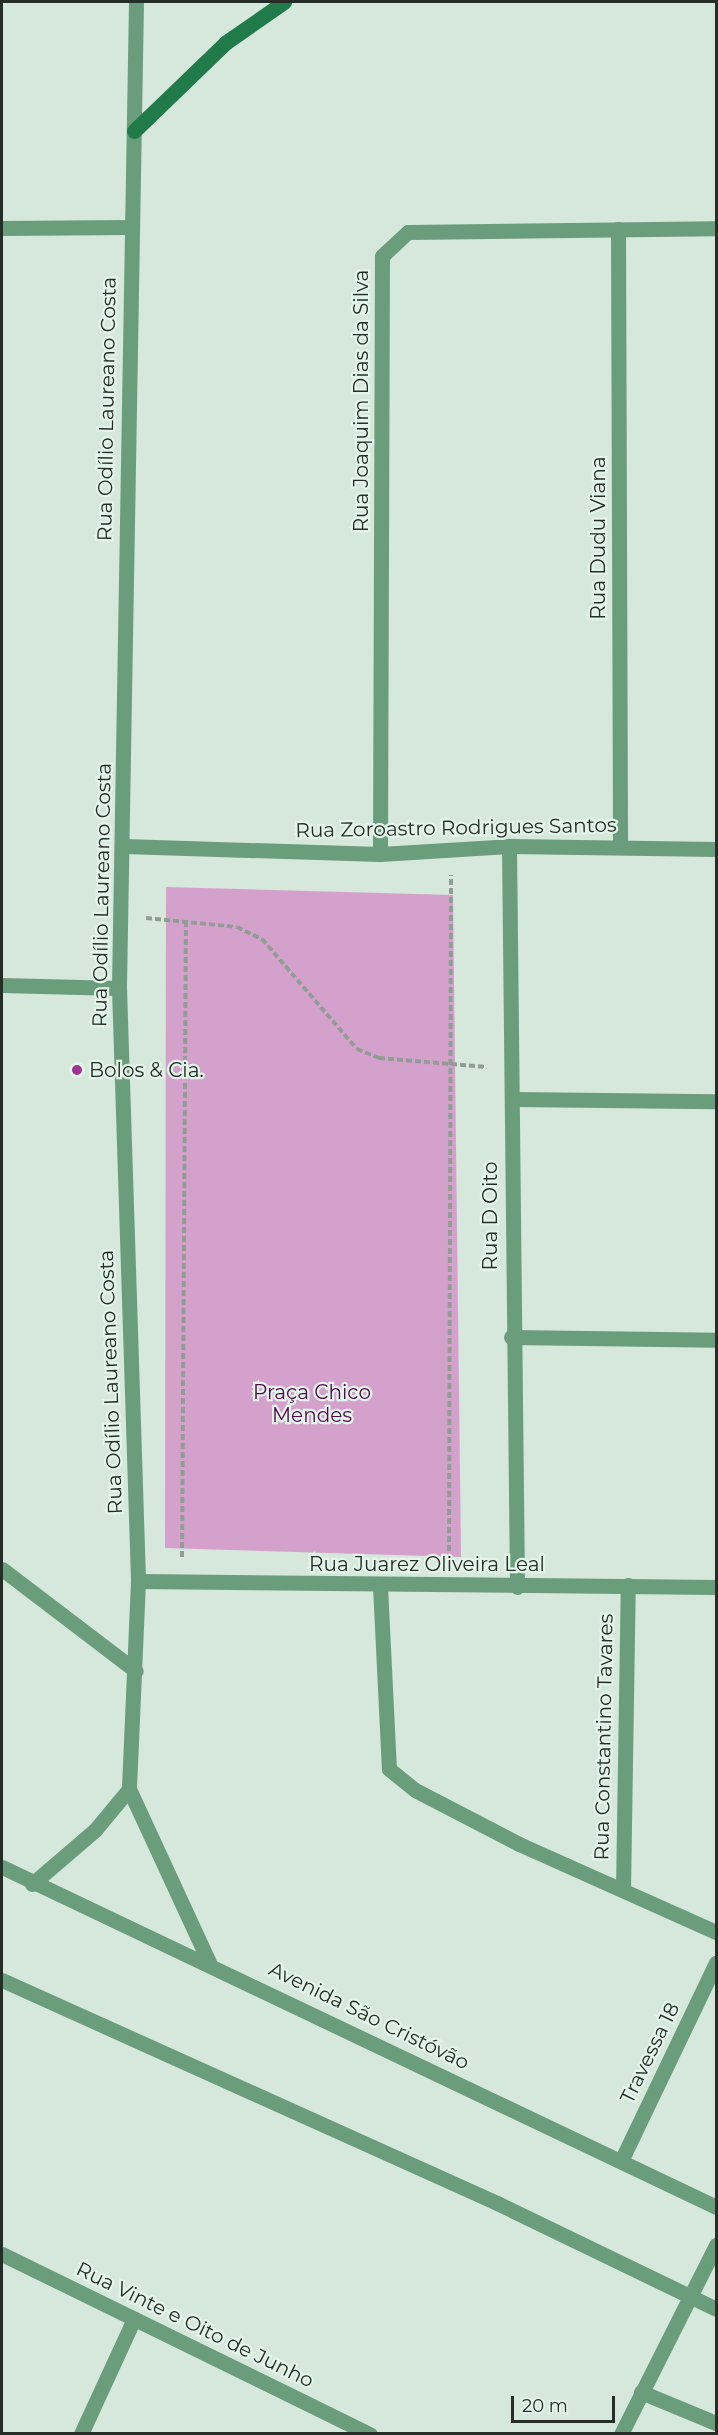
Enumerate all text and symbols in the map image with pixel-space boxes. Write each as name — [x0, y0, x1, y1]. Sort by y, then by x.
street label: Rua Joaquim Dias da Silva — [349, 270, 373, 532]
street label: Rua Odílio Laureano Costa — [93, 277, 121, 541]
street label: Rua Dudu Viana — [586, 456, 610, 620]
street label: Rua Odílio Laureano Costa — [88, 763, 116, 1027]
street label: Rua Zoroastro Rodrigues Santos — [295, 813, 617, 843]
place label: Bolos & Cia. — [89, 1058, 204, 1082]
marker: Bolos & Cia. — [70, 1063, 84, 1077]
street label: Rua D Oito — [478, 1162, 502, 1270]
street label: Rua Odílio Laureano Costa — [94, 1249, 128, 1515]
park label: Praça Chico Mendes — [253, 1381, 371, 1428]
street label: Rua Juarez Oliveira Leal — [309, 1552, 545, 1576]
street label: Rua Constantino Tavares — [590, 1613, 618, 1861]
street label: Avenida São Cristóvão — [265, 1957, 473, 2075]
street label: Travessa 18 — [615, 1999, 685, 2107]
street label: Rua Vinte e Oito de Junho — [72, 2257, 318, 2393]
scale bar — [514, 2384, 618, 2422]
text: 20 m — [522, 2395, 568, 2417]

